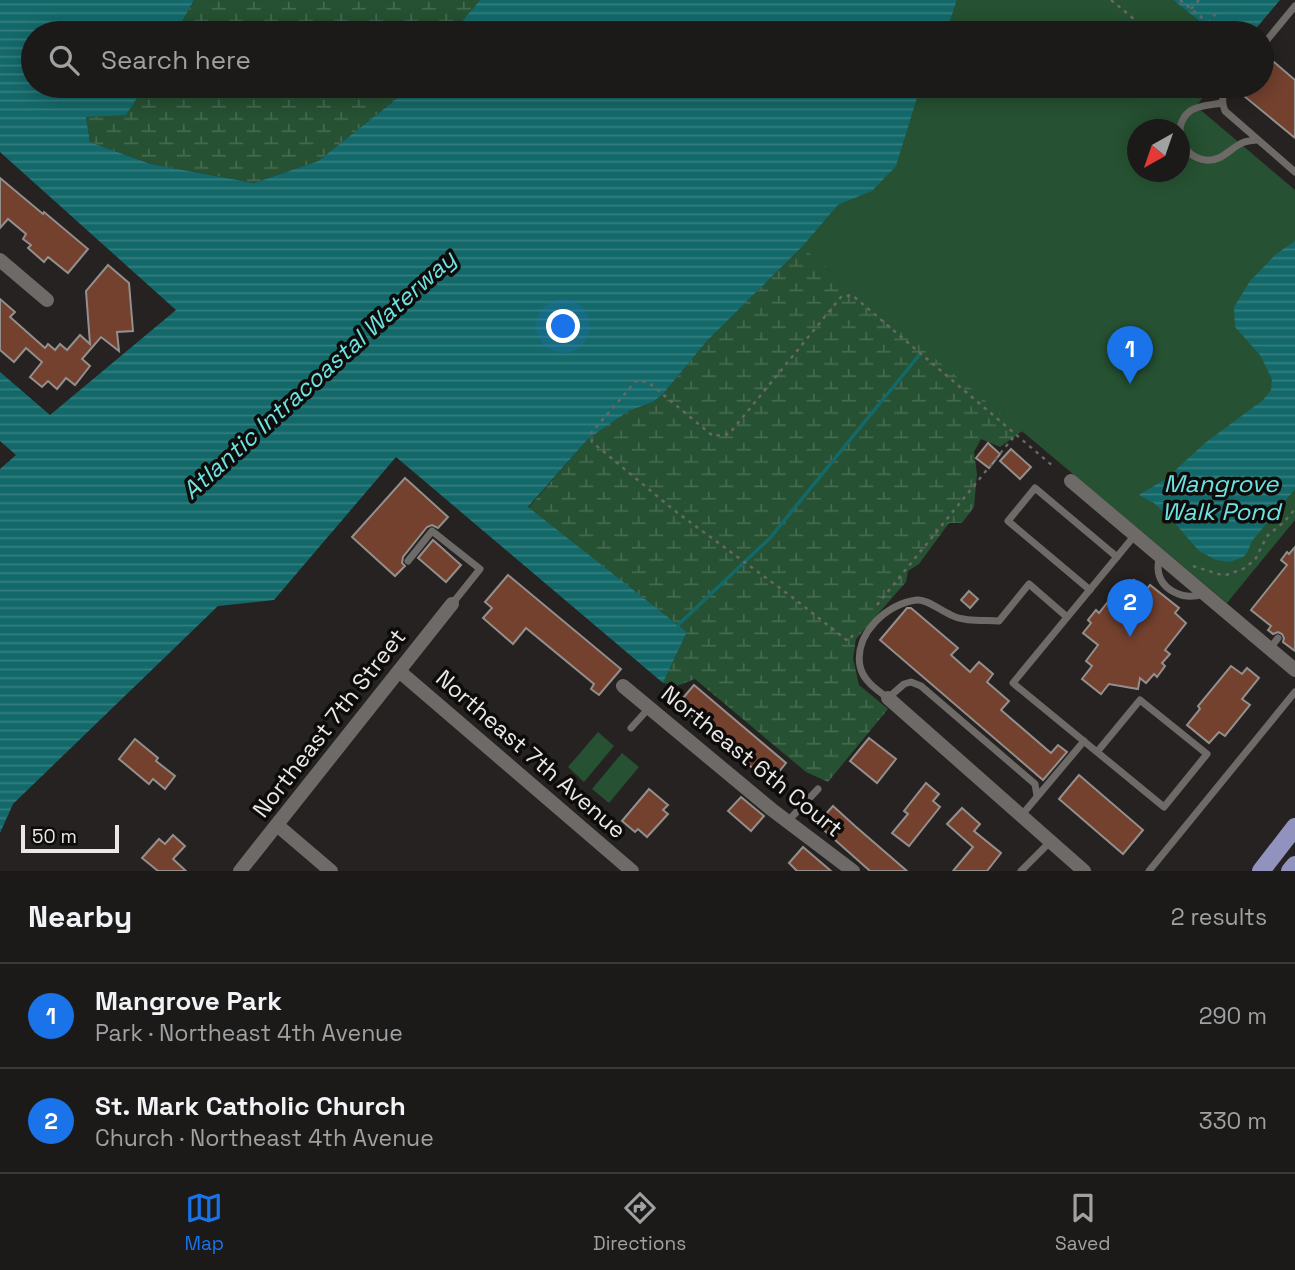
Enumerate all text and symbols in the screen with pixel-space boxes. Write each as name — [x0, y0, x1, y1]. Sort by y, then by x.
search box — [21, 21, 1274, 98]
icon: search — [45, 41, 83, 79]
text: Search here — [101, 43, 251, 77]
north arrow — [1127, 119, 1190, 182]
water label: Atlantic Intracoastal Waterway — [176, 243, 463, 506]
your location — [546, 309, 580, 343]
pin: 1 — [1107, 326, 1153, 384]
water label: Mangrove Walk Pond — [1162, 468, 1283, 527]
pin: 2 — [1107, 579, 1153, 637]
street label: Northeast 7th Street — [246, 622, 412, 824]
street label: Northeast 7th Avenue — [430, 663, 632, 845]
street label: Northeast 6th Court — [655, 679, 849, 843]
scale bar — [21, 822, 119, 854]
text: 50 m — [32, 824, 77, 849]
text: Nearby — [28, 897, 132, 936]
text: 2 results — [1171, 902, 1267, 932]
text: Mangrove Park — [95, 984, 282, 1018]
text: 1 — [46, 1001, 56, 1031]
text: 290 m — [1199, 1001, 1267, 1031]
text: Park · Northeast 4th Avenue — [95, 1018, 403, 1048]
text: St. Mark Catholic Church — [95, 1089, 406, 1123]
text: 2 — [44, 1106, 58, 1136]
text: 330 m — [1199, 1106, 1267, 1136]
text: Church · Northeast 4th Avenue — [95, 1123, 434, 1153]
tab: Map — [184, 1189, 224, 1256]
tab: Directions — [593, 1189, 686, 1256]
tab: Saved — [1055, 1189, 1111, 1256]

